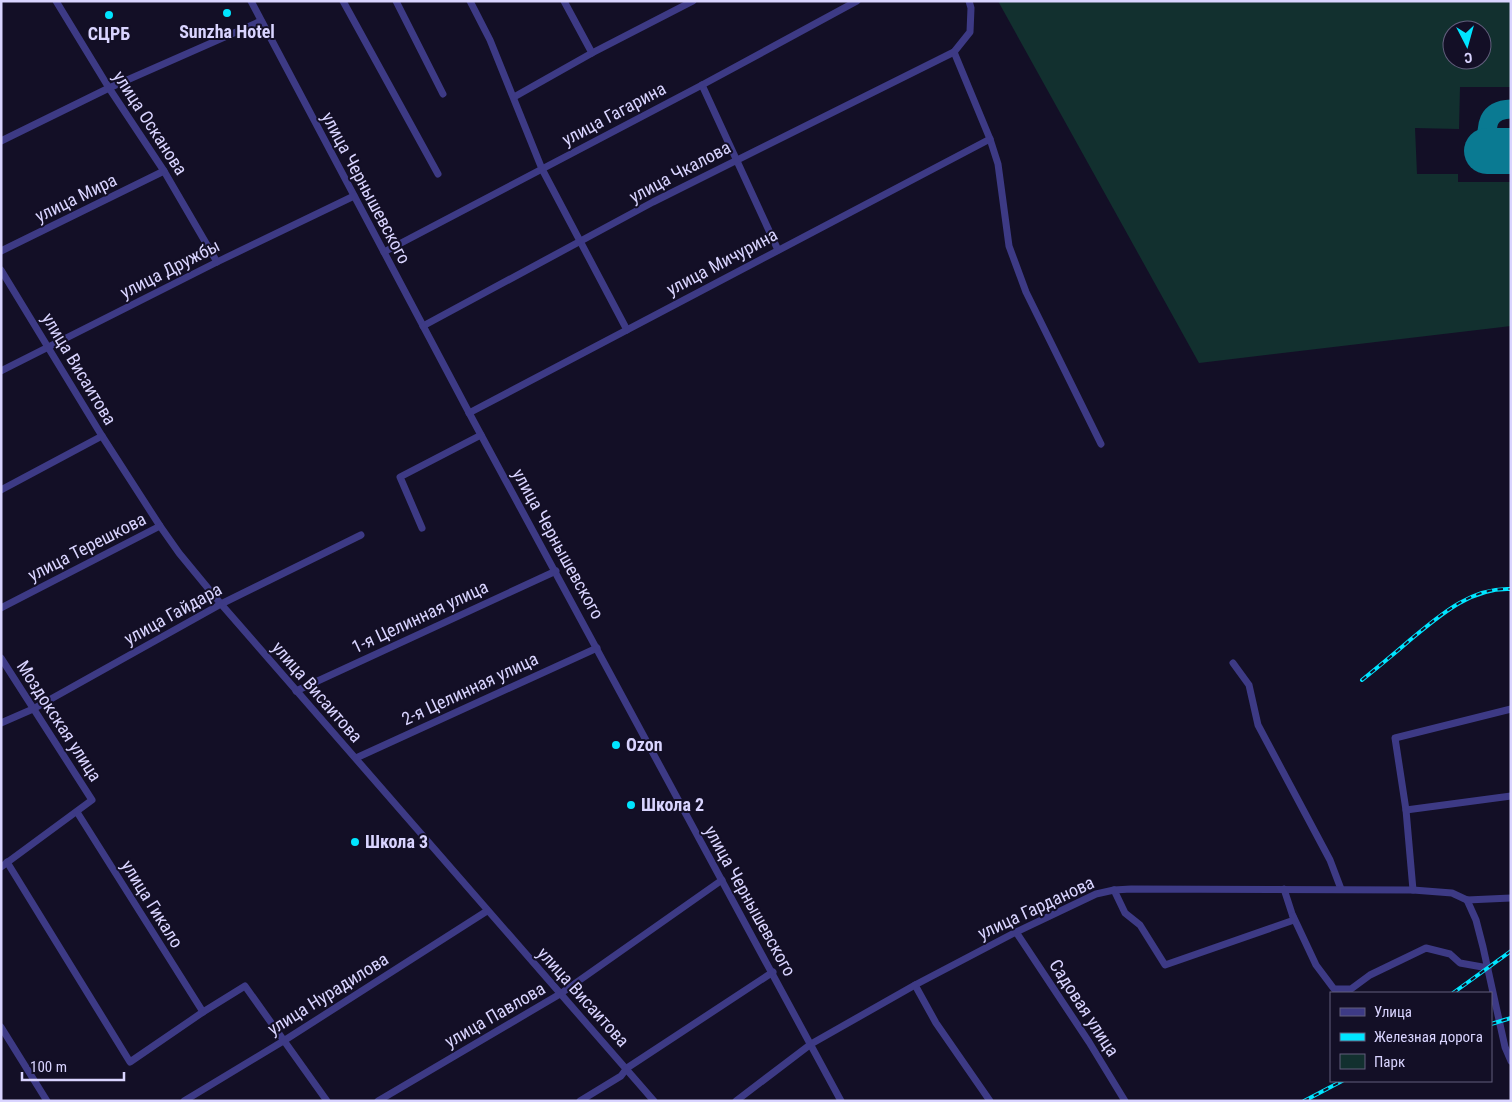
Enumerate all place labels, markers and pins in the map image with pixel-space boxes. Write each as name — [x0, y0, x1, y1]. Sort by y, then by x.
marker: Sunzha Hotel — [221, 7, 233, 19]
marker: СЦРБ — [103, 9, 115, 21]
place label: Sunzha Hotel — [179, 21, 275, 42]
place label: СЦРБ — [88, 23, 130, 44]
place label: Ozon — [626, 734, 663, 755]
marker: Ozon — [610, 739, 622, 751]
place label: Школа 2 — [641, 794, 704, 815]
marker: Школа 2 — [625, 799, 637, 811]
place label: Школа 3 — [365, 831, 428, 852]
marker: Школа 3 — [349, 836, 361, 848]

